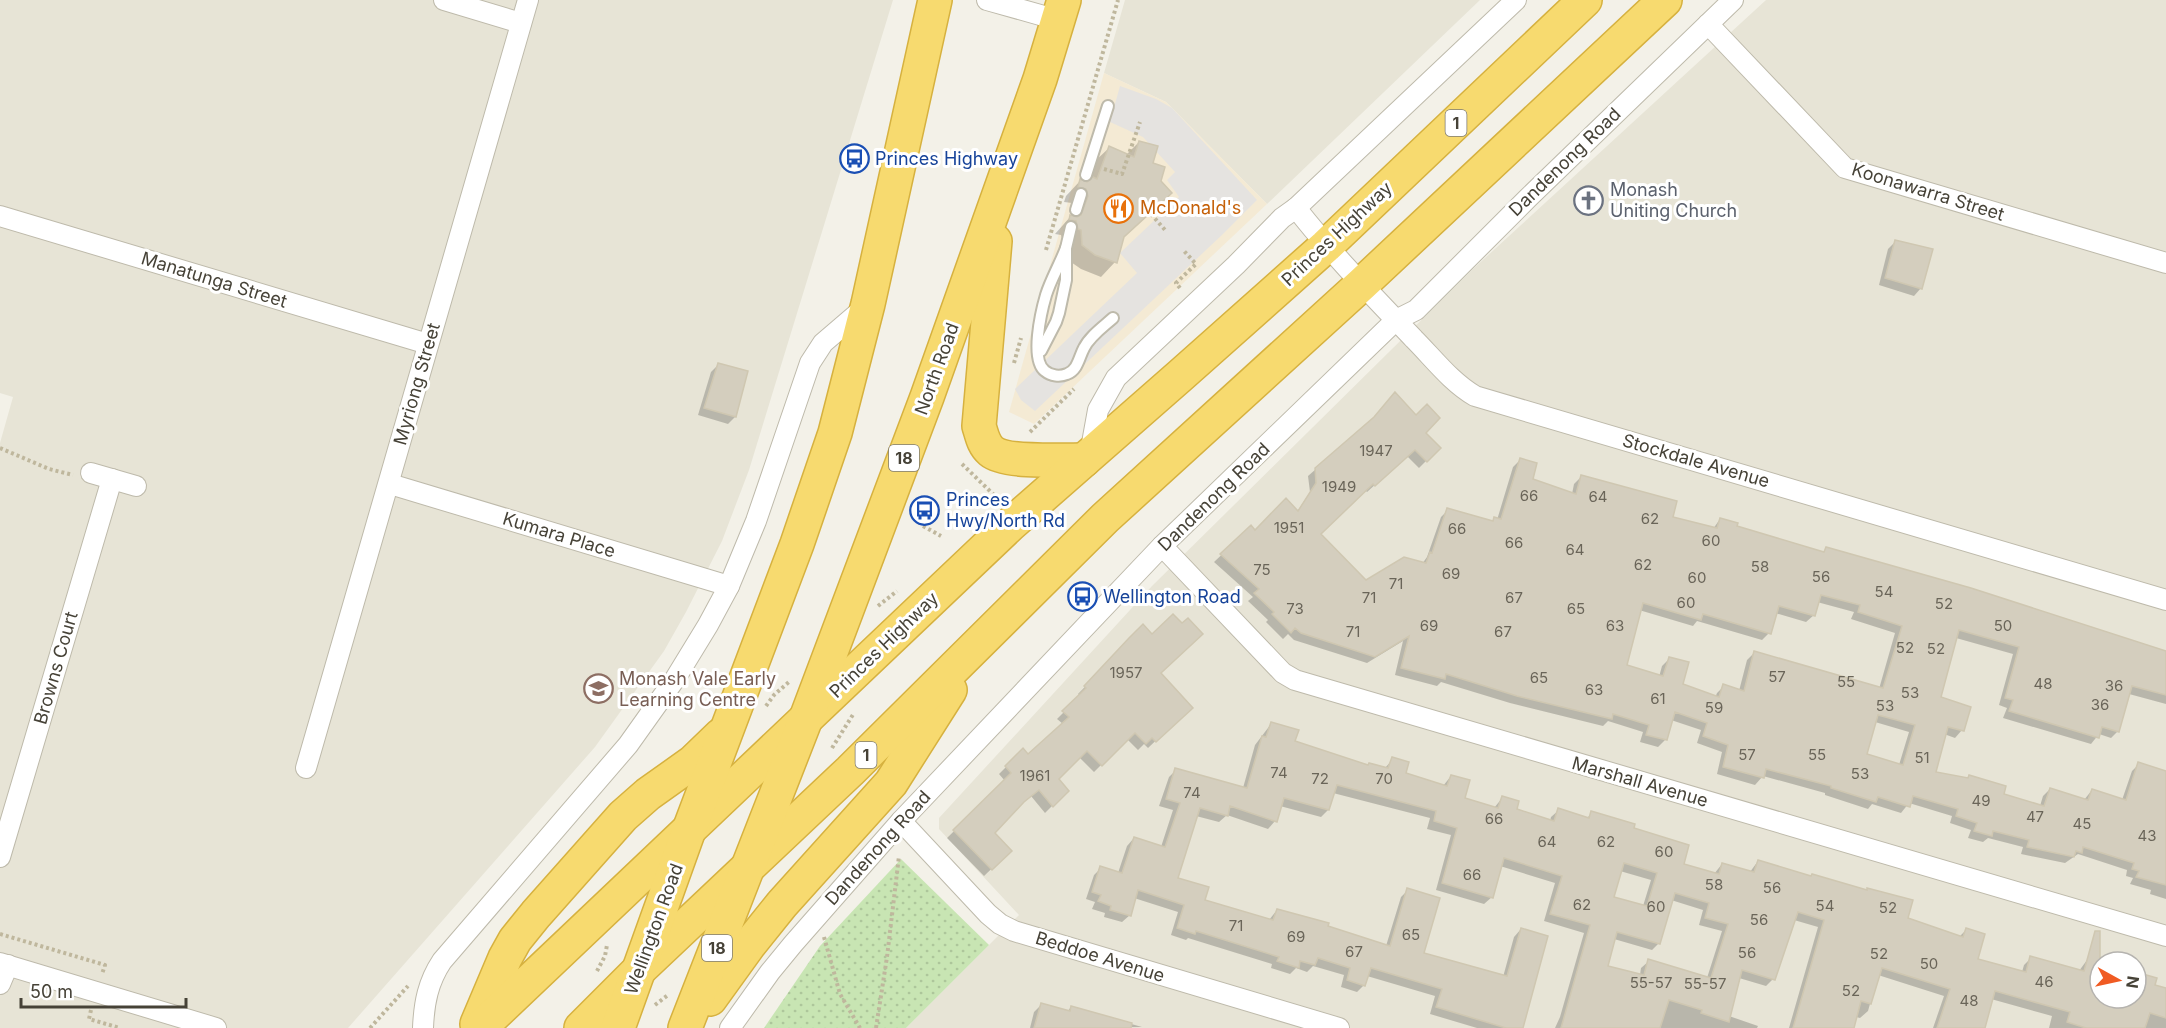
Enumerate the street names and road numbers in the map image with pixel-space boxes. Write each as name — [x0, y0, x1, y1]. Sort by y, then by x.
street label: Dandenong Road — [1505, 103, 1625, 220]
road number: 1 — [1446, 110, 1466, 136]
street label: Koonawarra Street — [1849, 158, 2007, 225]
street label: Princes Highway — [1277, 177, 1396, 290]
street label: Manatunga Street — [139, 247, 290, 312]
street label: Myriong Street — [389, 320, 444, 447]
street label: North Road — [910, 320, 963, 418]
street label: Stockdale Avenue — [1620, 429, 1772, 492]
street label: Dandenong Road — [1154, 438, 1274, 555]
road number: 18 — [889, 445, 919, 471]
street label: Kumara Place — [500, 507, 618, 562]
street label: Princes Highway — [825, 587, 942, 702]
street label: Browns Court — [29, 609, 82, 727]
road number: 1 — [856, 742, 876, 768]
street label: Marshall Avenue — [1570, 752, 1711, 811]
street label: Dandenong Road — [821, 786, 935, 909]
street label: Wellington Road — [620, 861, 687, 997]
street label: Beddoe Avenue — [1033, 927, 1167, 986]
road number: 18 — [702, 935, 732, 961]

